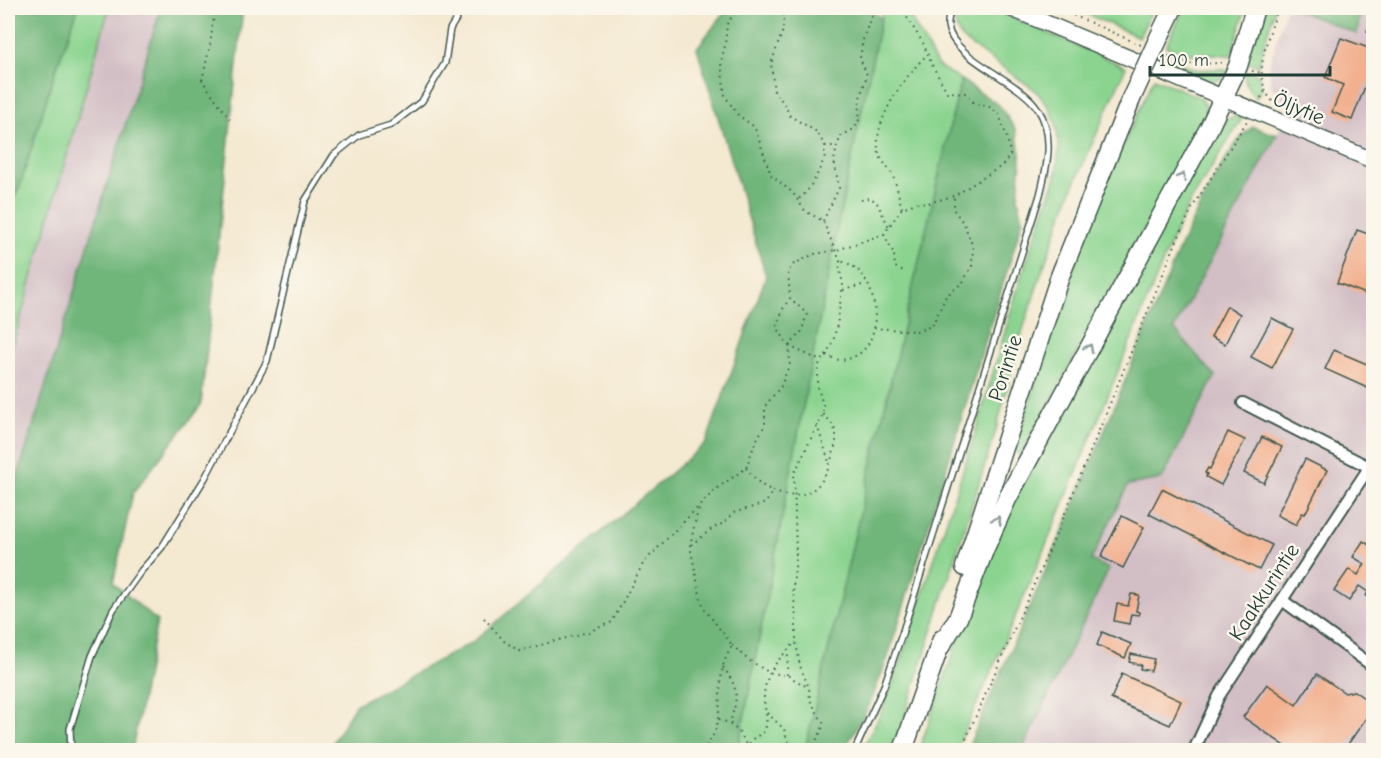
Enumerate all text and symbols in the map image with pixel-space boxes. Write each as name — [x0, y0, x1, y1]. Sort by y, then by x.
scale bar — [1150, 39, 1330, 77]
text: 100 m — [1159, 50, 1209, 71]
street label: Öljytie — [1270, 86, 1328, 130]
one-way arrow — [1175, 173, 1186, 183]
street label: Porintie — [983, 332, 1027, 404]
one-way arrow — [1082, 344, 1093, 354]
one-way arrow — [990, 516, 1002, 527]
street label: Kaakkurintie — [1224, 539, 1304, 645]

